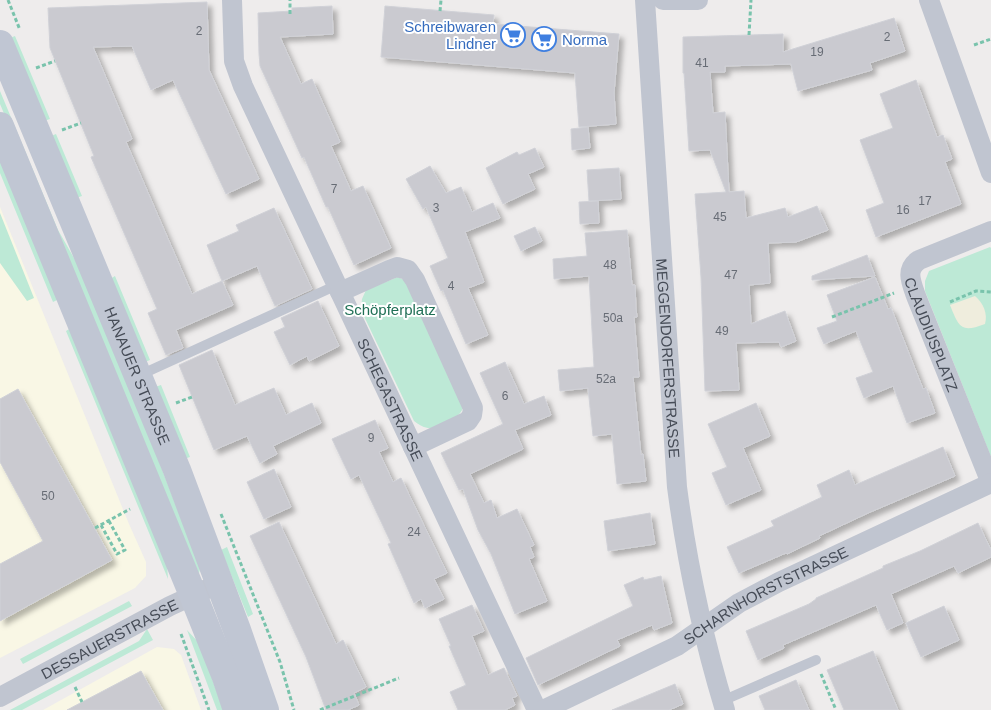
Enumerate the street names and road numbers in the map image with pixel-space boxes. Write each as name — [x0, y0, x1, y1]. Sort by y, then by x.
street label: MEGGENDORFERSTRASSE — [653, 258, 684, 459]
street label: CLAUDIUSPLATZ — [902, 275, 962, 394]
street label: HANAUER STRASSE — [102, 304, 174, 447]
street label: SCHEGASTRASSE — [355, 335, 427, 463]
street label: SCHARNHORSTSTRASSE — [680, 543, 850, 648]
street label: DESSAUERSTRASSE — [38, 595, 180, 682]

